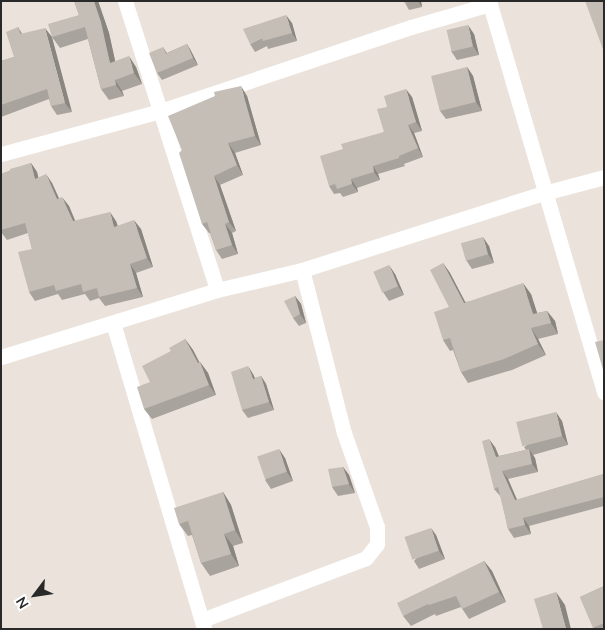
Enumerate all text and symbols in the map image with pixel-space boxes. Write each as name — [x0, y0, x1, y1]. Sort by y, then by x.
north arrow — [10, 570, 60, 620]
text: N — [12, 594, 33, 612]

